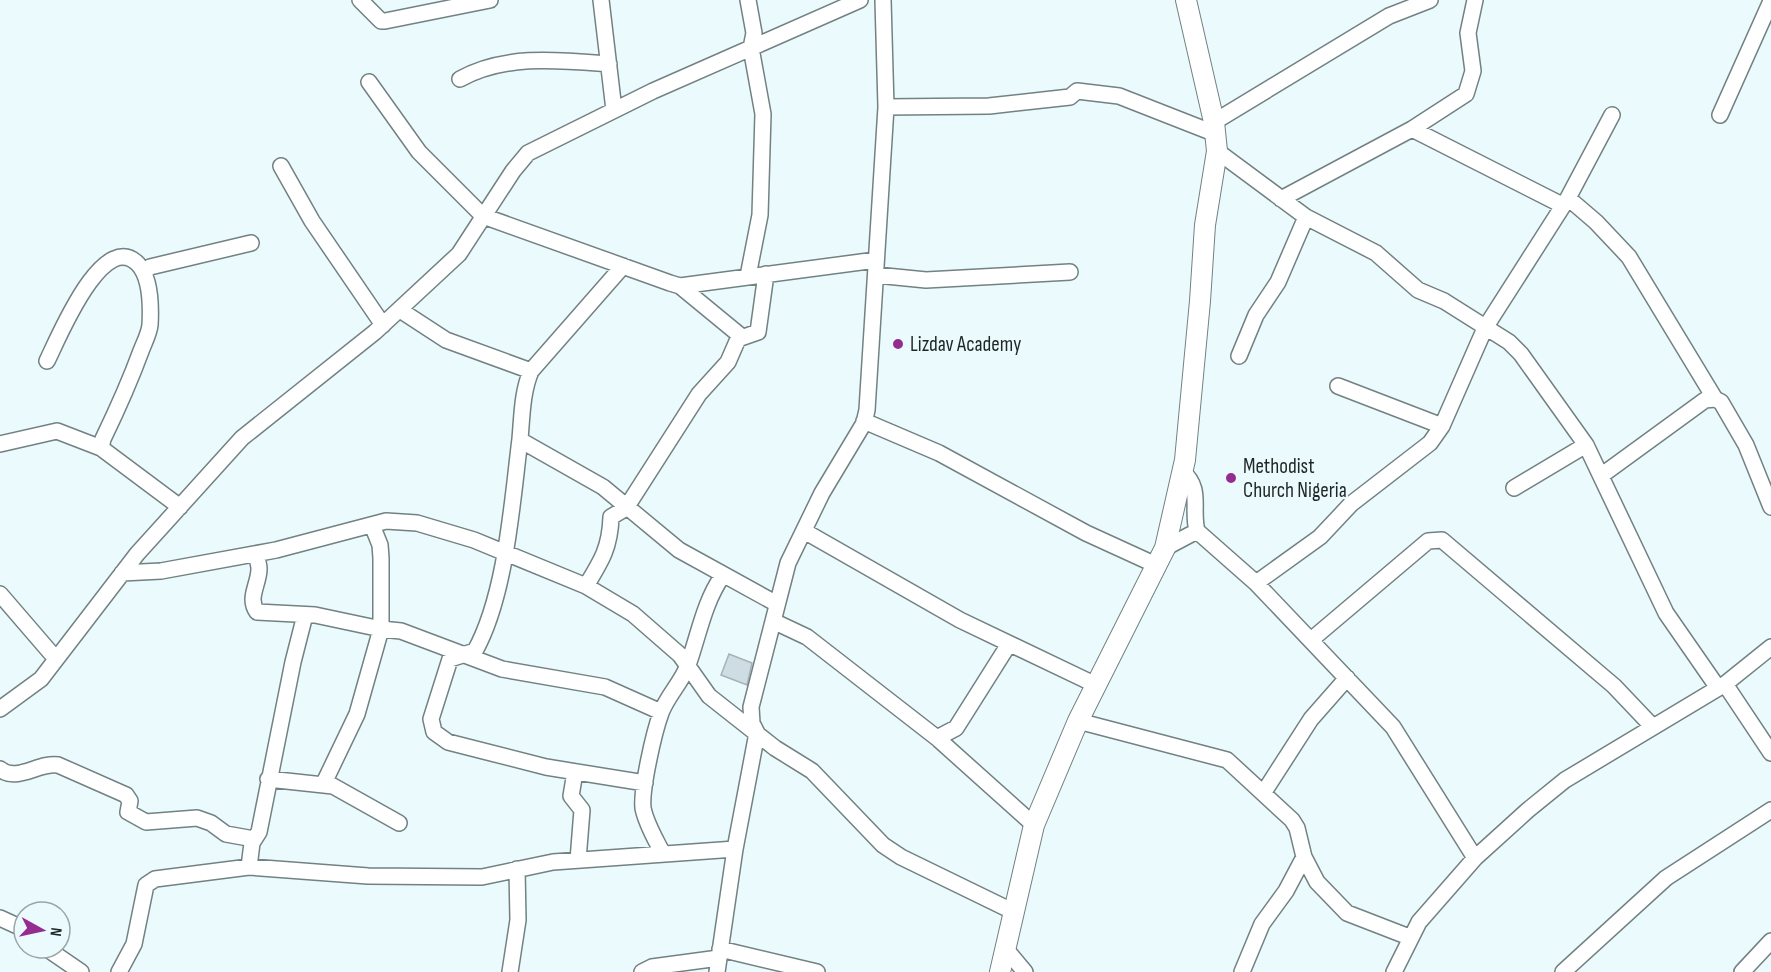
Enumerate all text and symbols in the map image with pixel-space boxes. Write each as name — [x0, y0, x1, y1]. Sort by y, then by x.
place label: Lizdav Academy — [910, 332, 1021, 357]
marker: Lizdav Academy — [891, 337, 905, 351]
place label: Methodist Church Nigeria — [1243, 454, 1347, 503]
marker: Methodist Church Nigeria — [1224, 471, 1238, 485]
north arrow — [12, 900, 72, 960]
text: N — [45, 926, 65, 937]

